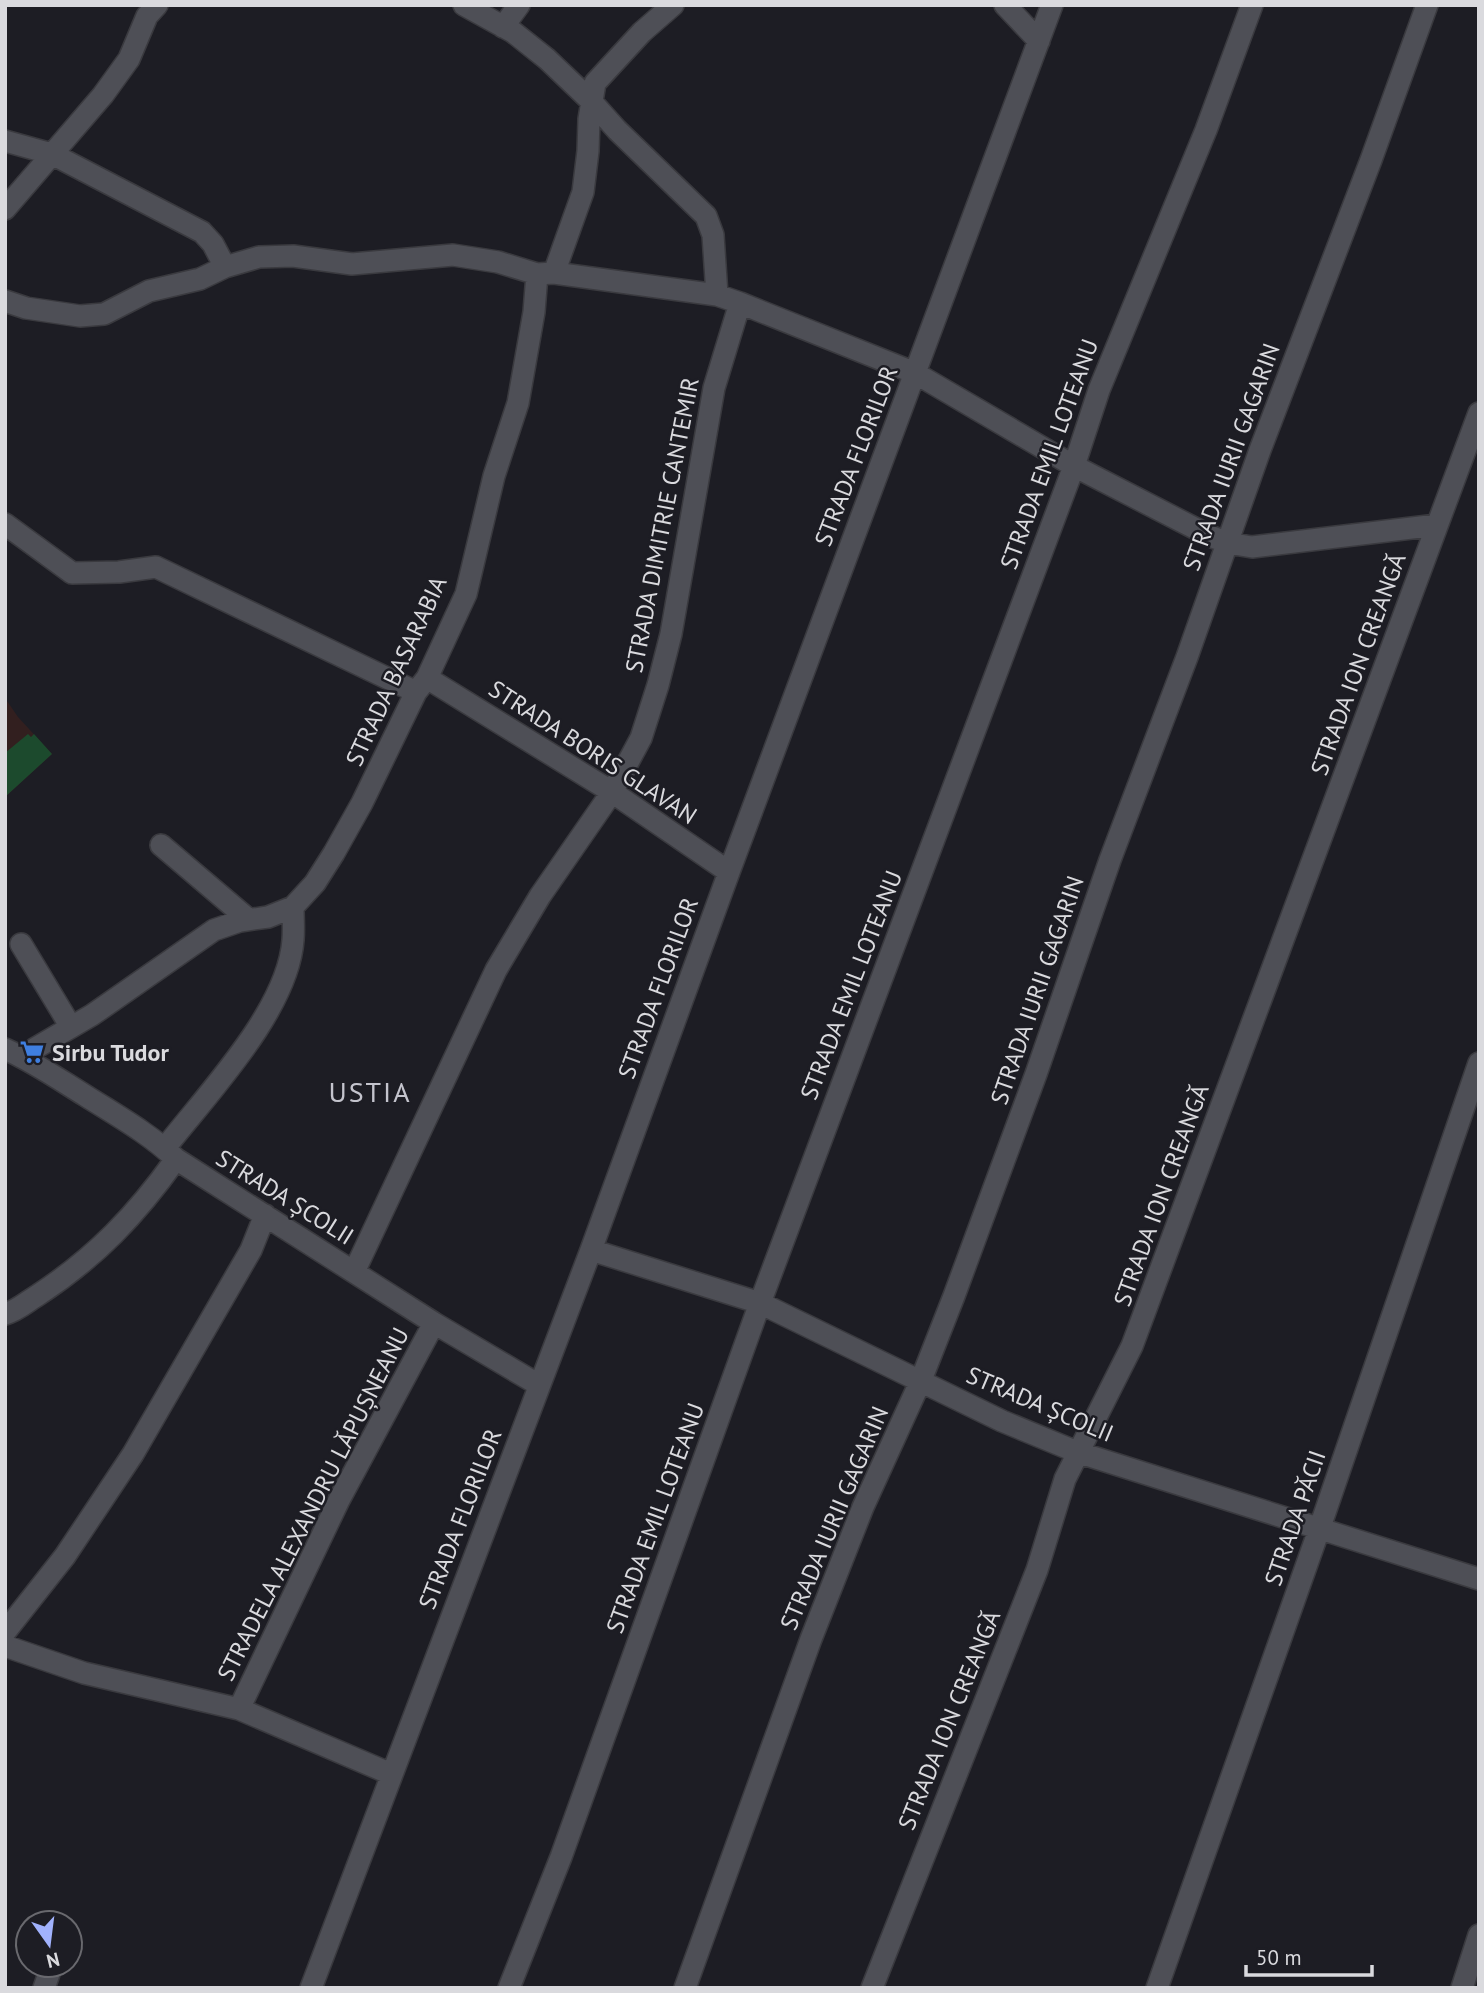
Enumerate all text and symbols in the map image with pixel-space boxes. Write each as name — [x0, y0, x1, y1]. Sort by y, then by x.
street label: STRADA EMIL LOTEANU — [993, 334, 1105, 574]
street label: STRADA IURII GAGARIN — [1175, 339, 1287, 575]
street label: STRADA FLORILOR — [807, 361, 905, 551]
street label: STRADA DIMITRIE CANTEMIR — [618, 375, 706, 675]
street label: STRADA ION CREANGĂ — [1303, 549, 1413, 779]
street label: STRADA BASARABIA — [338, 571, 454, 771]
street label: STRADA BORIS GLAVAN — [483, 673, 703, 831]
street label: STRADA EMIL LOTEANU — [793, 866, 909, 1104]
street label: STRADA IURII GAGARIN — [983, 872, 1091, 1108]
street label: STRADA FLORILOR — [611, 893, 705, 1083]
place label: Sirbu Tudor — [52, 1037, 169, 1068]
supermarket icon: Sirbu Tudor — [18, 1038, 46, 1066]
district label: USTIA — [328, 1073, 412, 1110]
street label: STRADA ION CREANGĂ — [1106, 1080, 1216, 1310]
street label: STRADA ȘCOLII — [210, 1142, 360, 1252]
street label: STRADELA ALEXANDRU LĂPUȘNEANU — [210, 1322, 416, 1686]
street label: STRADA ȘCOLII — [962, 1359, 1118, 1449]
street label: STRADA EMIL LOTEANU — [599, 1398, 711, 1638]
street label: STRADA IURII GAGARIN — [773, 1402, 895, 1634]
street label: STRADA FLORILOR — [411, 1424, 509, 1614]
street label: STRADA PĂCII — [1257, 1446, 1333, 1590]
street label: STRADA ION CREANGĂ — [891, 1606, 1007, 1834]
north arrow — [14, 1909, 84, 1979]
scale bar — [1246, 1934, 1372, 1978]
text: 50 m — [1256, 1944, 1302, 1971]
text: N — [44, 1947, 62, 1974]

